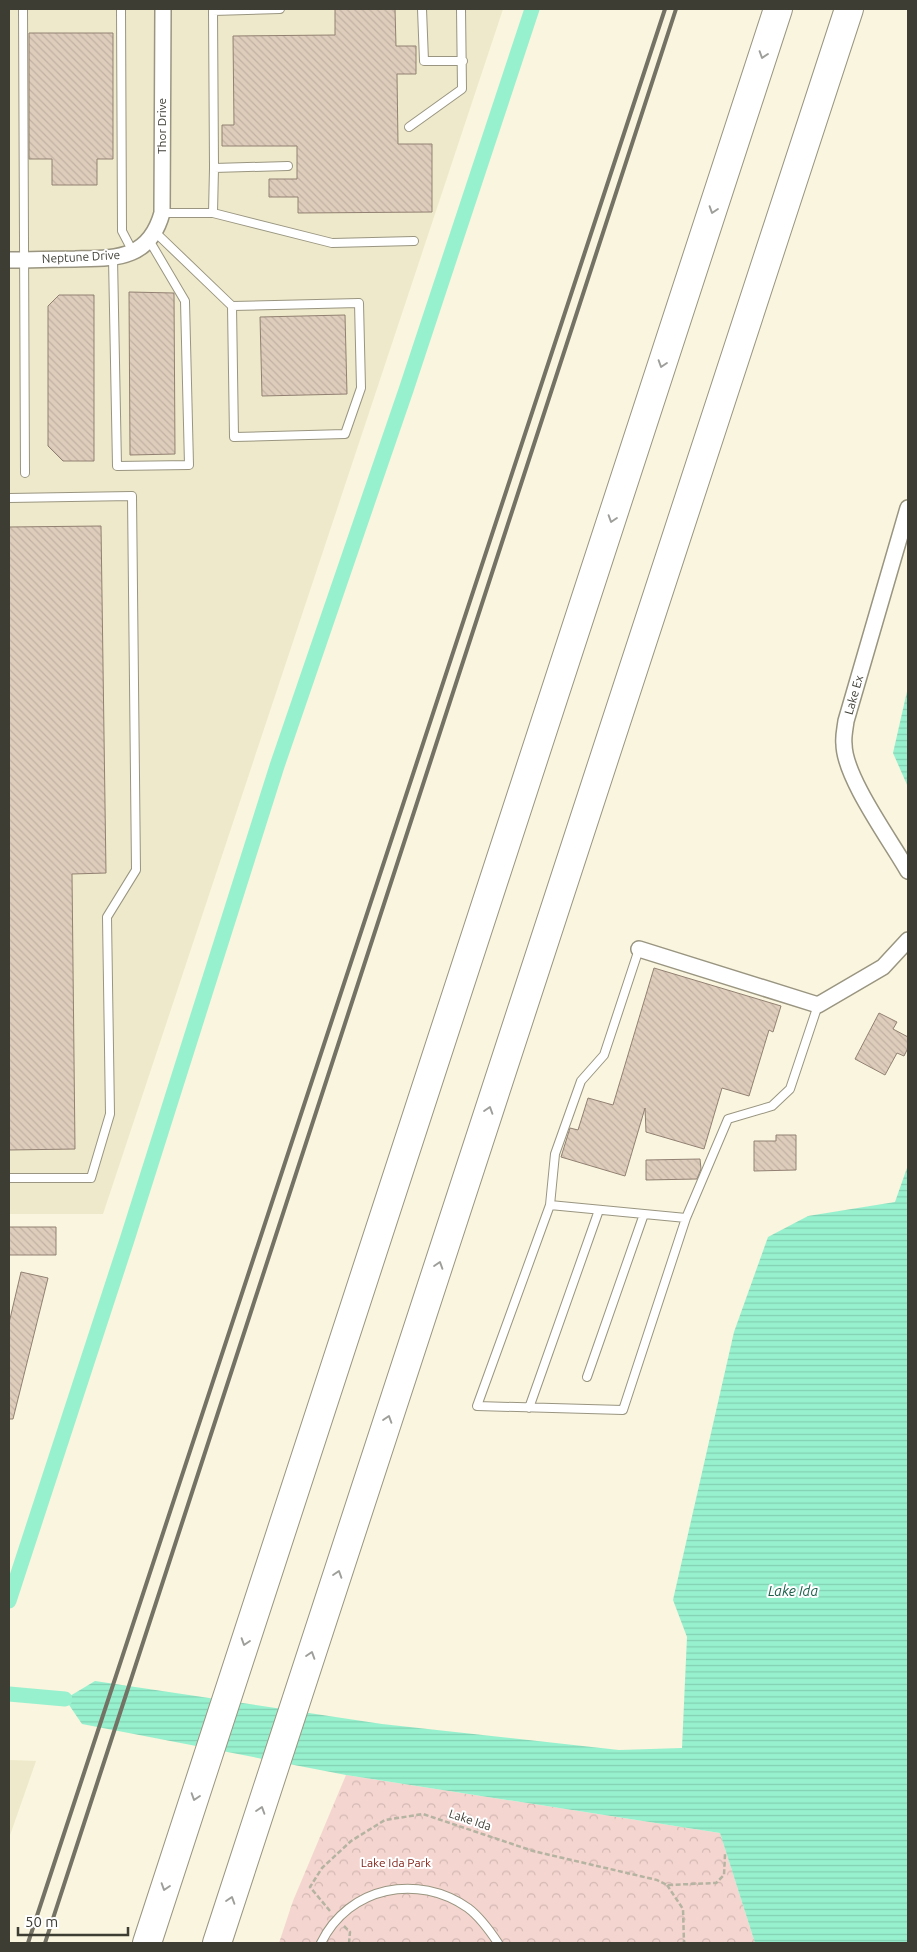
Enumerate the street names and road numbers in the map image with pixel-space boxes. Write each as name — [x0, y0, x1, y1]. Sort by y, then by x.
street label: Thor Drive — [155, 98, 168, 154]
street label: Neptune Drive — [41, 248, 120, 265]
street label: Lake Ex — [842, 674, 865, 716]
street label: Lake Ida — [447, 1807, 493, 1832]

